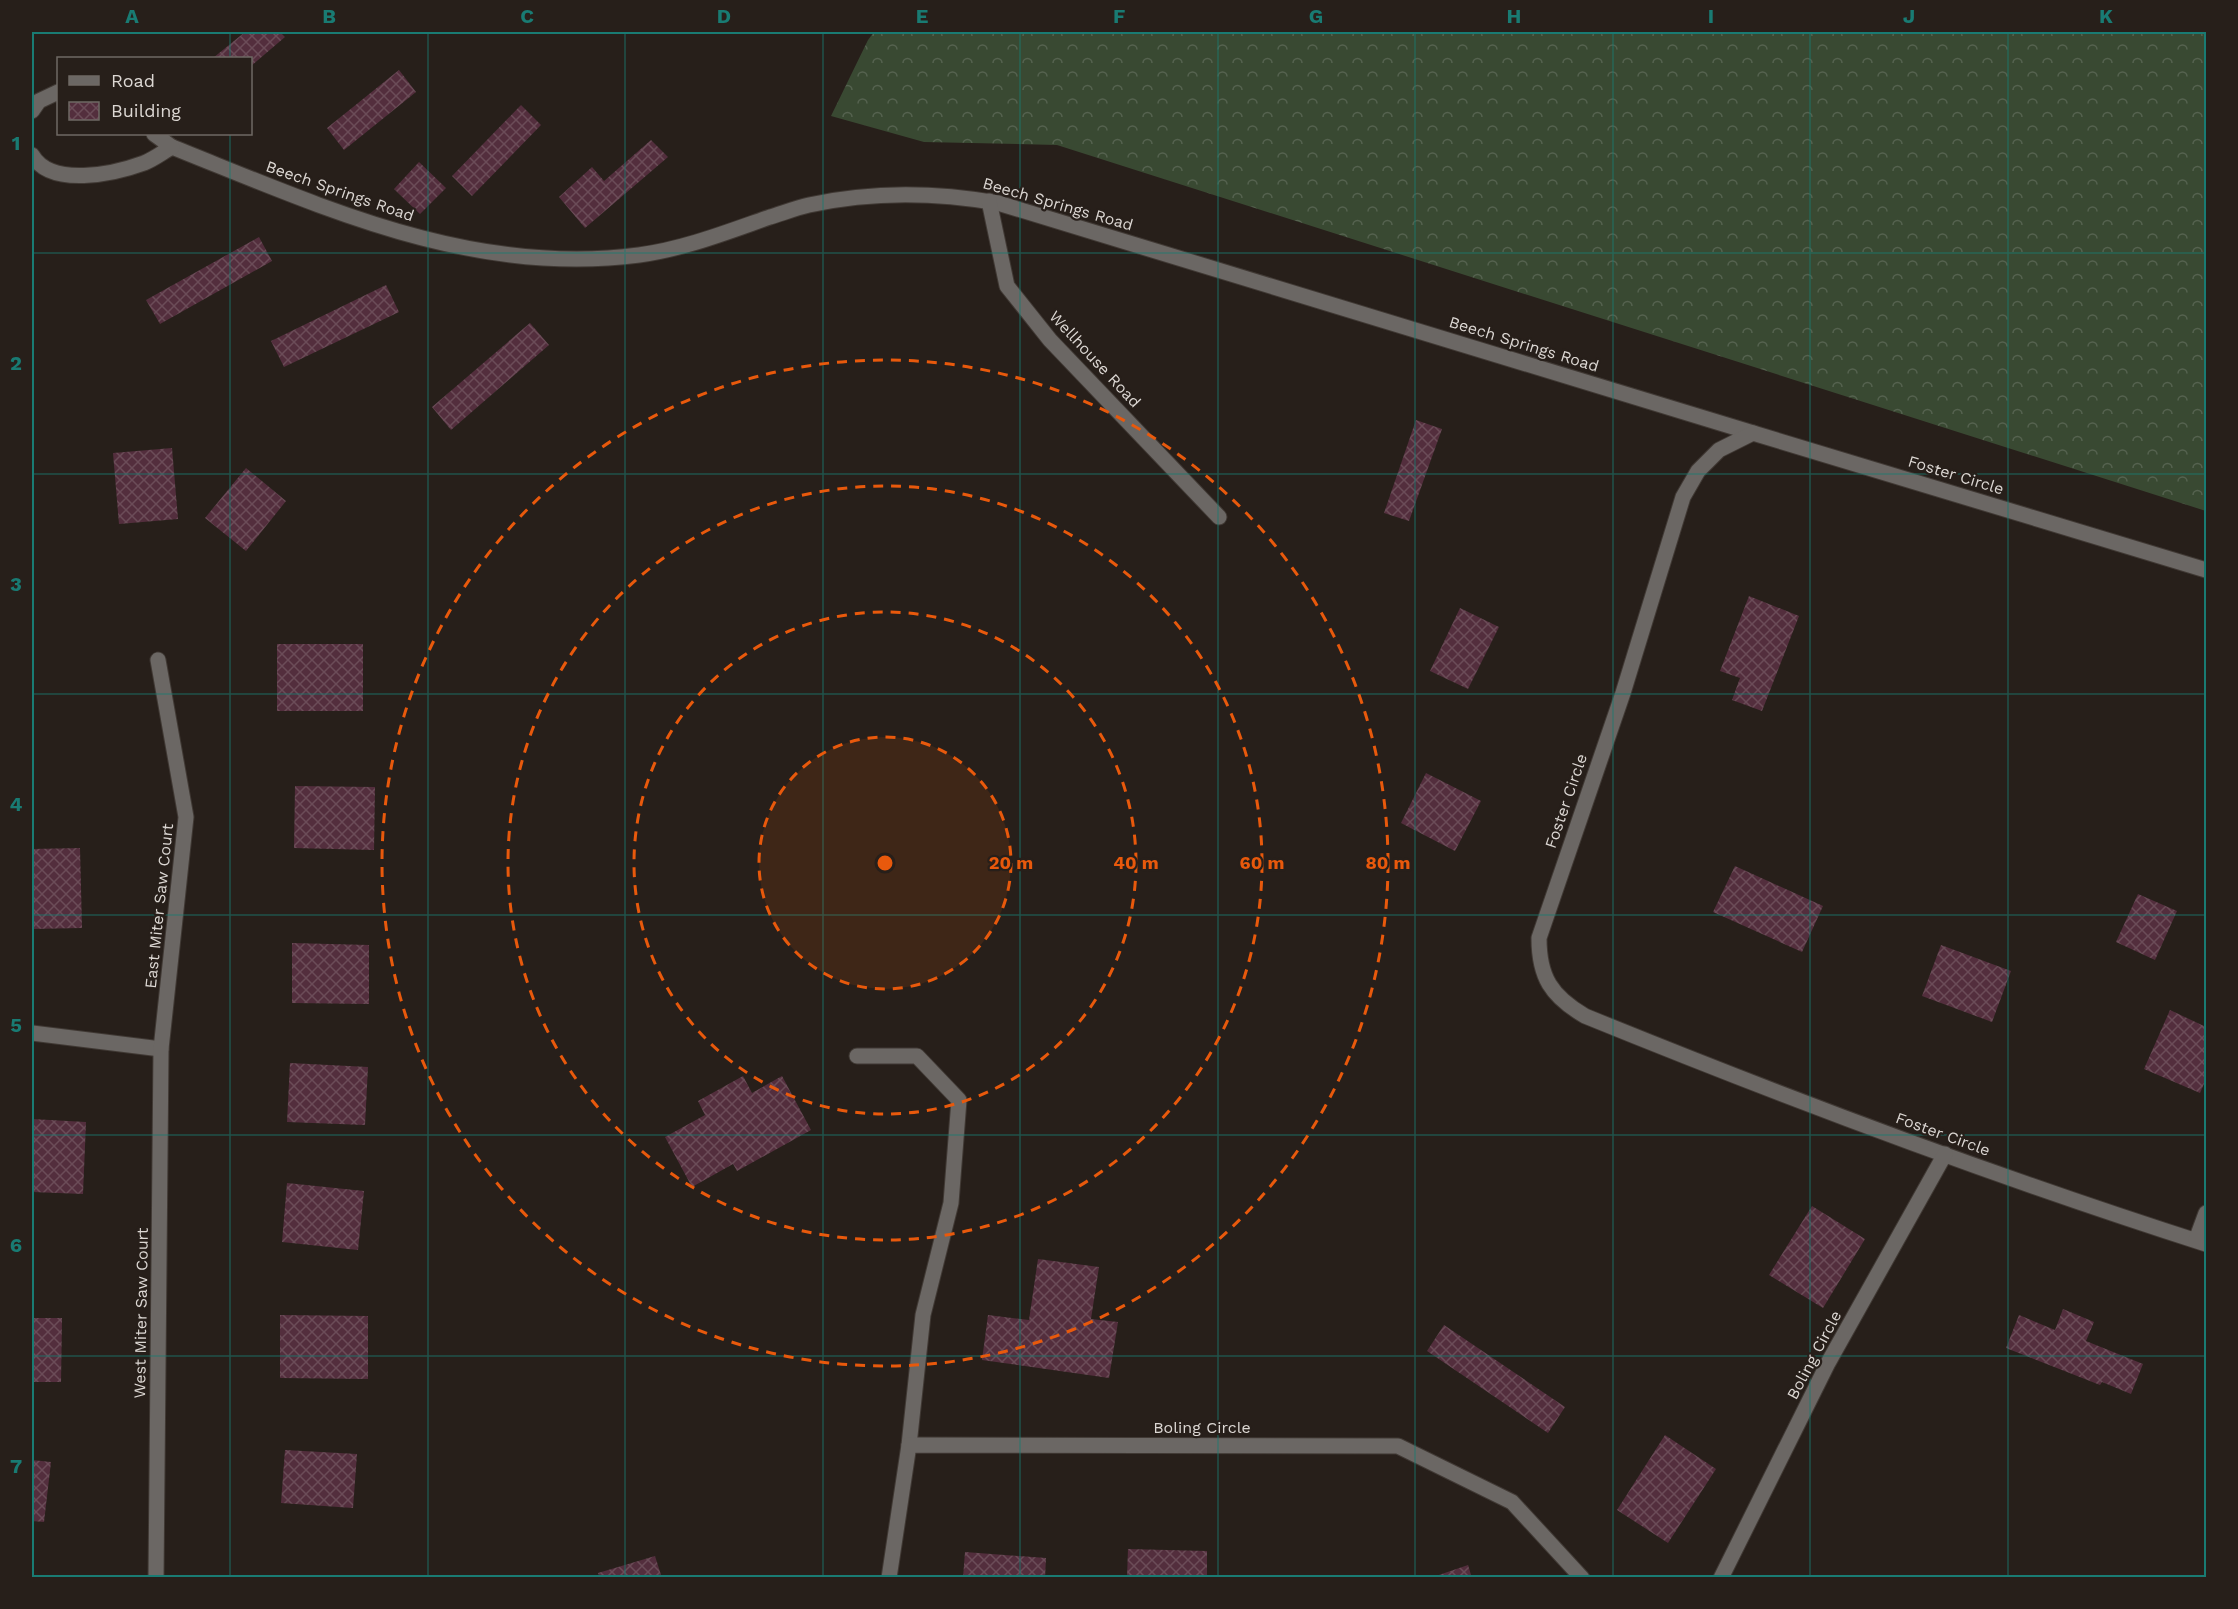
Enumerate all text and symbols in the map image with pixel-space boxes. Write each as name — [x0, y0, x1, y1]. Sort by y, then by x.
text: A — [125, 4, 139, 28]
text: B — [322, 4, 336, 28]
text: C — [520, 4, 534, 28]
text: D — [717, 4, 731, 28]
text: E — [916, 4, 928, 28]
text: F — [1113, 4, 1125, 28]
text: G — [1309, 4, 1323, 28]
text: H — [1507, 4, 1521, 28]
text: I — [1708, 4, 1714, 28]
text: J — [1903, 4, 1915, 28]
text: K — [2099, 4, 2113, 28]
legend — [57, 57, 252, 135]
text: Road — [111, 70, 155, 91]
text: Building — [111, 100, 181, 121]
text: 1 — [12, 131, 20, 155]
street label: Beech Springs Road — [263, 157, 417, 225]
street label: Beech Springs Road — [981, 173, 1135, 235]
street label: Wellhouse Road — [1045, 307, 1145, 411]
street label: Beech Springs Road — [1447, 312, 1601, 376]
text: 2 — [10, 351, 22, 375]
street label: Foster Circle — [1906, 451, 2006, 499]
text: 3 — [10, 572, 22, 596]
street label: Foster Circle — [1541, 751, 1591, 851]
text: 4 — [10, 792, 23, 816]
street label: East Miter Saw Court — [141, 822, 177, 990]
text: 20 m — [989, 852, 1033, 873]
text: 40 m — [1113, 852, 1159, 873]
text: 60 m — [1240, 852, 1284, 873]
text: 80 m — [1366, 852, 1410, 873]
centre of rings — [875, 853, 895, 873]
text: 5 — [10, 1013, 22, 1037]
street label: Foster Circle — [1893, 1108, 1993, 1160]
street label: West Miter Saw Court — [130, 1227, 152, 1399]
text: 6 — [10, 1233, 22, 1257]
street label: Boling Circle — [1783, 1307, 1845, 1403]
street label: Boling Circle — [1153, 1418, 1251, 1437]
text: 7 — [10, 1454, 22, 1478]

